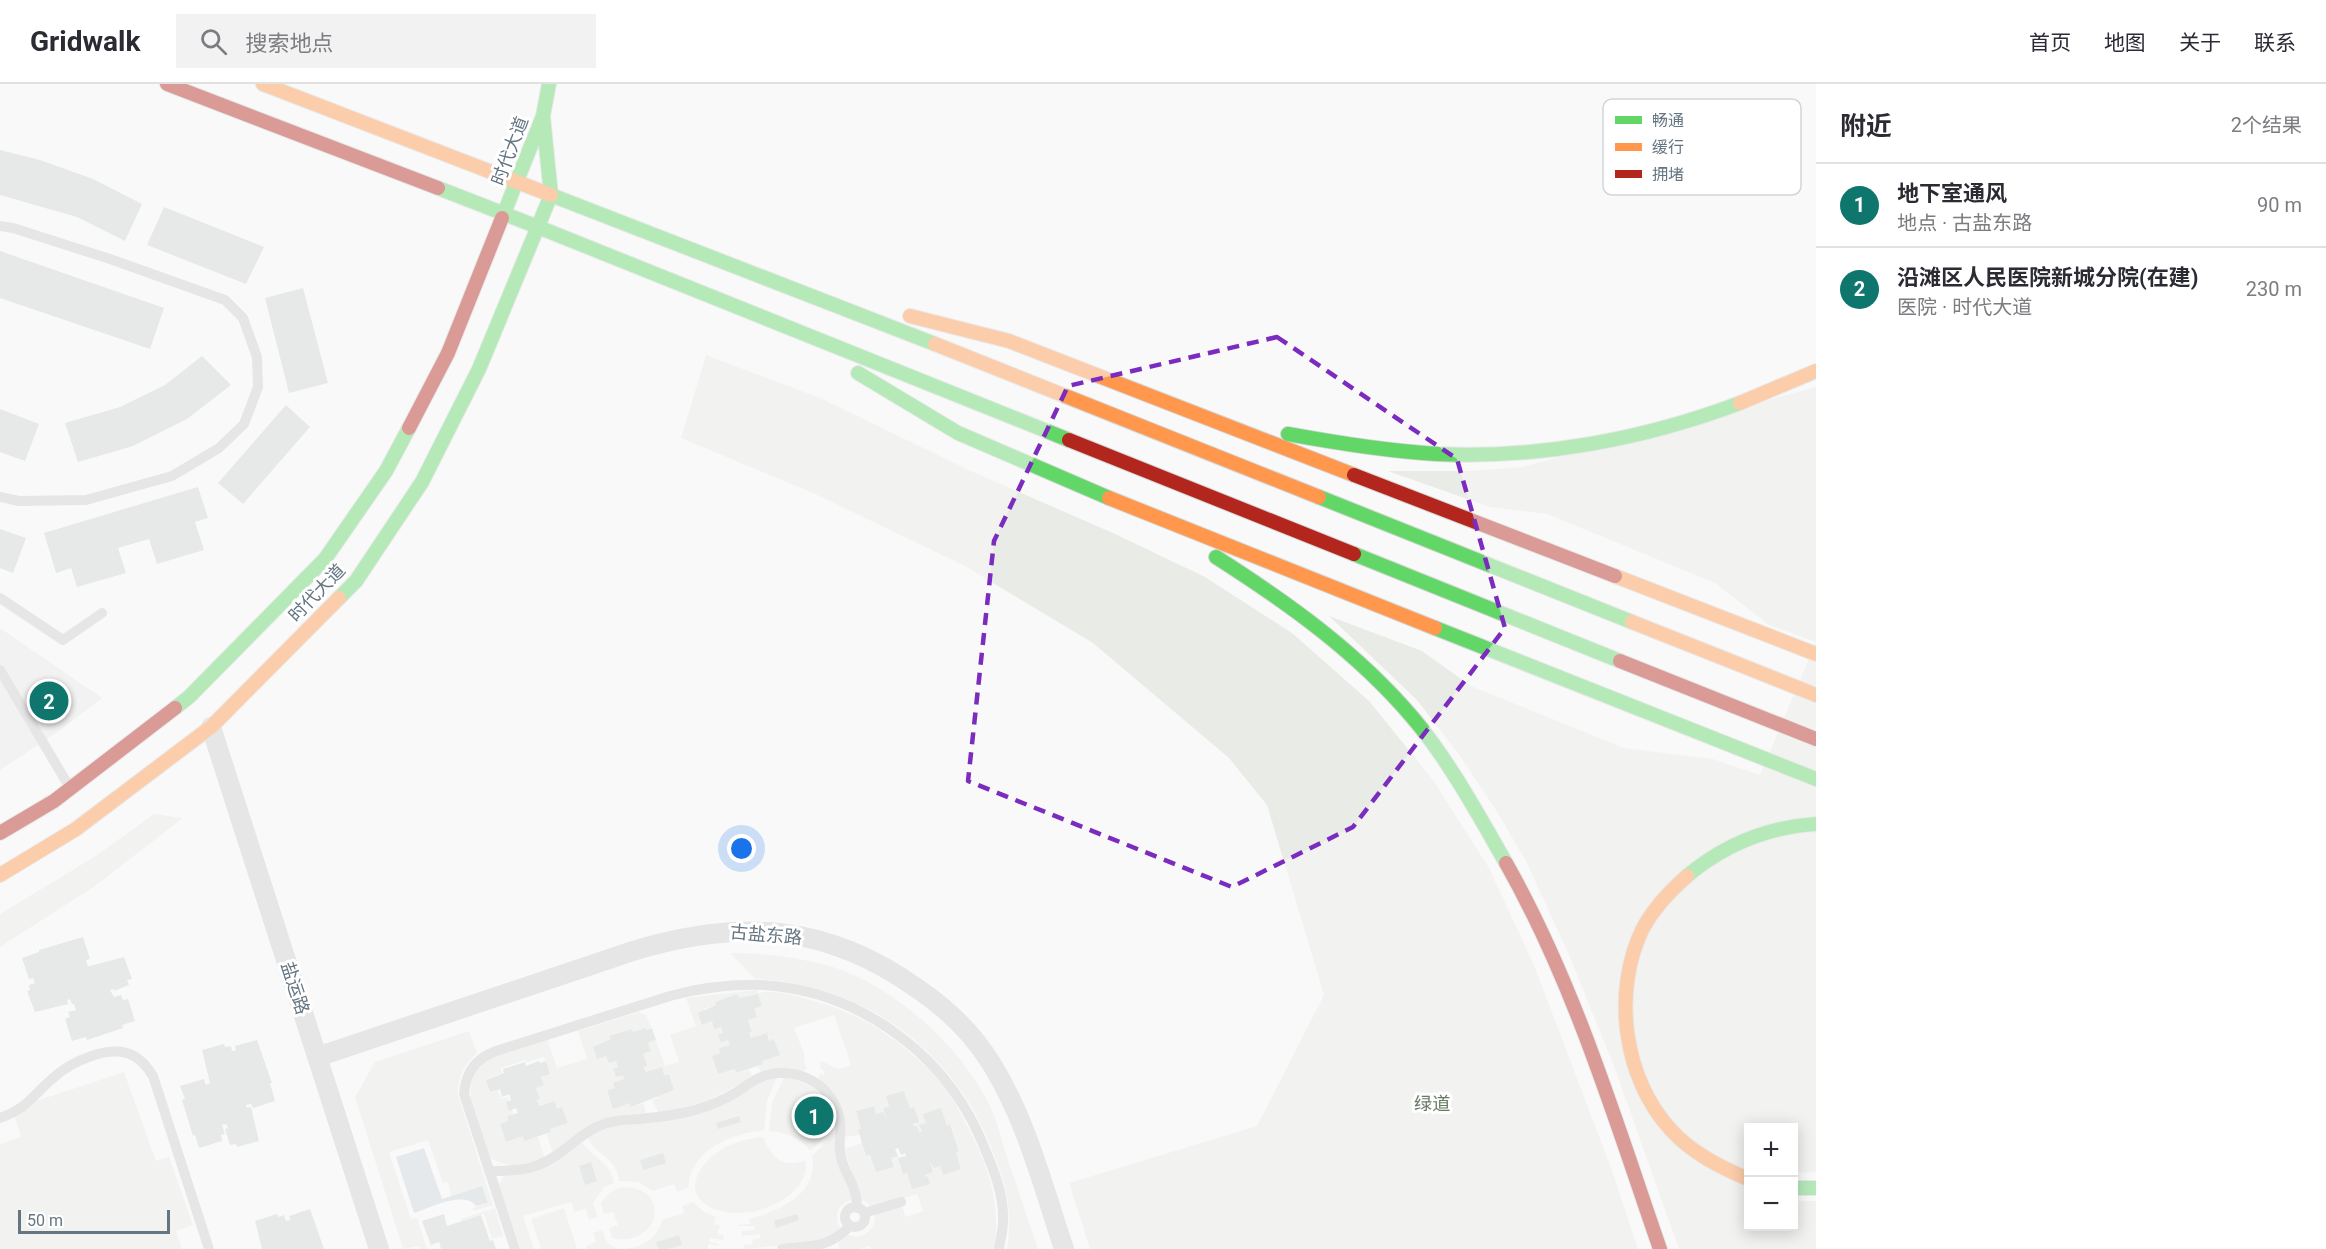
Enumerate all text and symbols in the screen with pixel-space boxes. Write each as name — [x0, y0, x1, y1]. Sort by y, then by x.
search box — [176, 14, 596, 68]
text: Gridwalk — [30, 25, 140, 58]
icon: search — [197, 25, 230, 58]
text: 搜索地点 — [245, 31, 333, 56]
text: 首页 — [2029, 31, 2071, 55]
text: 地图 — [2104, 31, 2146, 55]
text: 关于 — [2179, 31, 2221, 55]
text: 联系 — [2254, 31, 2296, 55]
legend — [1603, 99, 1801, 195]
text: 畅通 — [1652, 111, 1684, 130]
text: 附近 — [1840, 111, 1892, 141]
street label: 时代大道 — [487, 113, 532, 188]
text: 2个结果 — [2231, 113, 2302, 137]
text: 缓行 — [1652, 138, 1684, 157]
text: 拥堵 — [1652, 165, 1684, 184]
text: 地下室通风 — [1897, 181, 2007, 206]
text: 1 — [1854, 193, 1865, 217]
text: 90 m — [2257, 193, 2302, 217]
text: 地点 · 古盐东路 — [1897, 211, 2032, 235]
text: 沿滩区人民医院新城分院(在建) — [1897, 265, 2198, 290]
text: 2 — [1854, 277, 1865, 301]
text: 230 m — [2246, 277, 2302, 301]
text: 医院 · 时代大道 — [1897, 295, 2032, 319]
street label: 时代大道 — [284, 559, 349, 626]
pin: 2 — [29, 678, 68, 724]
your location — [727, 834, 756, 863]
street label: 古盐东路 — [729, 921, 803, 948]
street label: 盐运路 — [277, 959, 314, 1017]
park label: 绿道 — [1414, 1093, 1450, 1114]
pin: 1 — [794, 1094, 834, 1138]
map controls — [1744, 1123, 1798, 1231]
button: + — [1744, 1123, 1798, 1177]
button: − — [1744, 1177, 1798, 1231]
scale bar — [18, 1207, 170, 1234]
text: 50 m — [27, 1211, 63, 1230]

